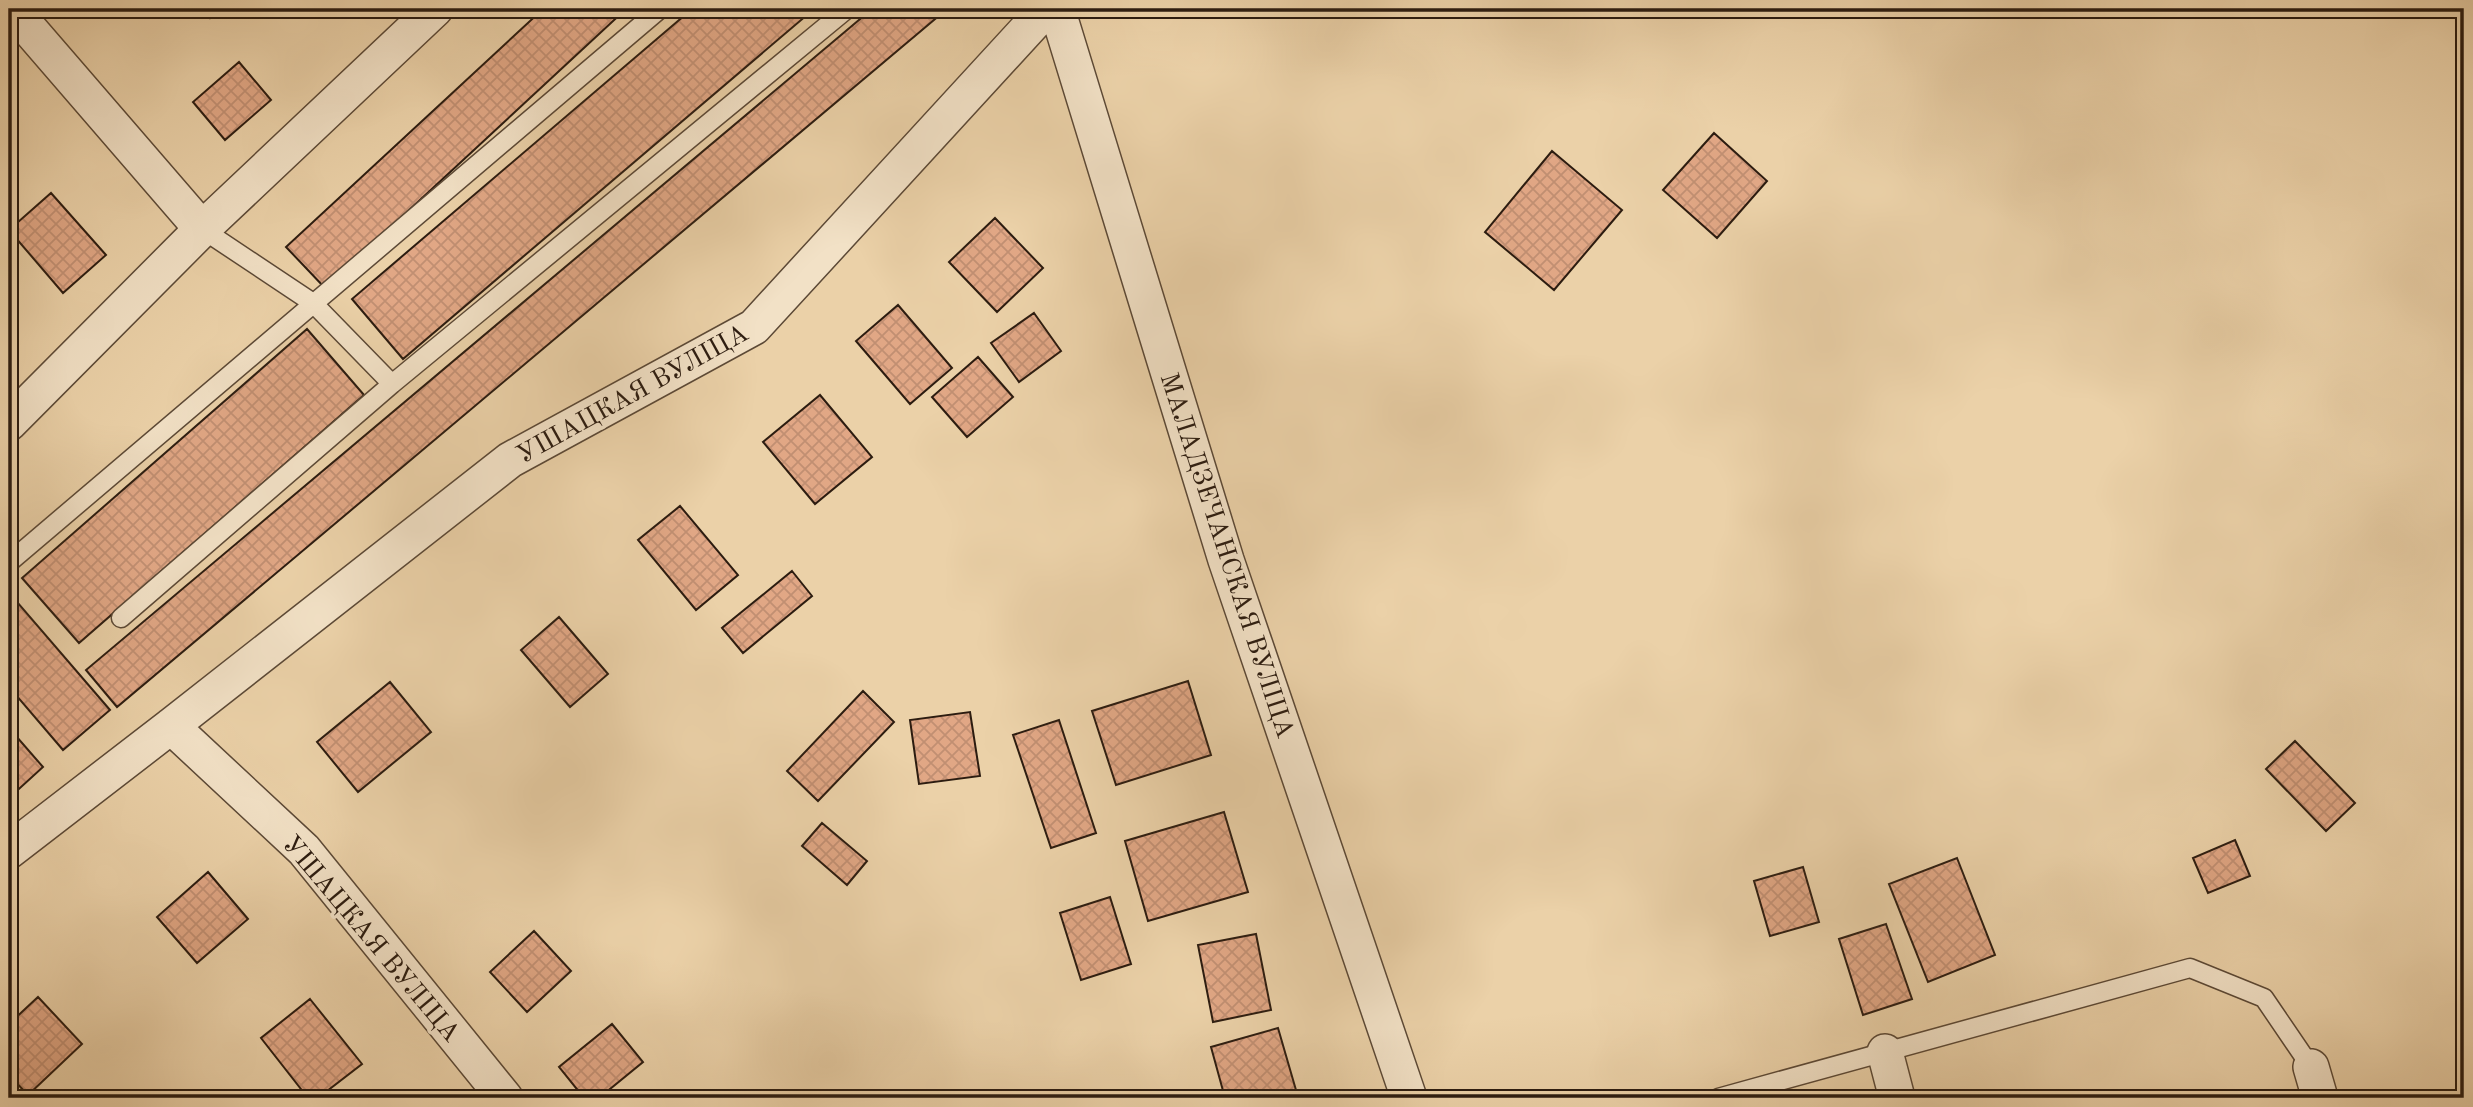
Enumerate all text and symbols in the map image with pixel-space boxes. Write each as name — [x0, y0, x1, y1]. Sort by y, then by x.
street label: УШАЦКАЯ ВУЛІЦА — [513, 320, 753, 469]
street label: МАЛАДЗЕЧАНСКАЯ ВУЛІЦА — [1155, 370, 1298, 742]
street label: УШАЦКАЯ ВУЛІЦА — [277, 831, 464, 1047]

